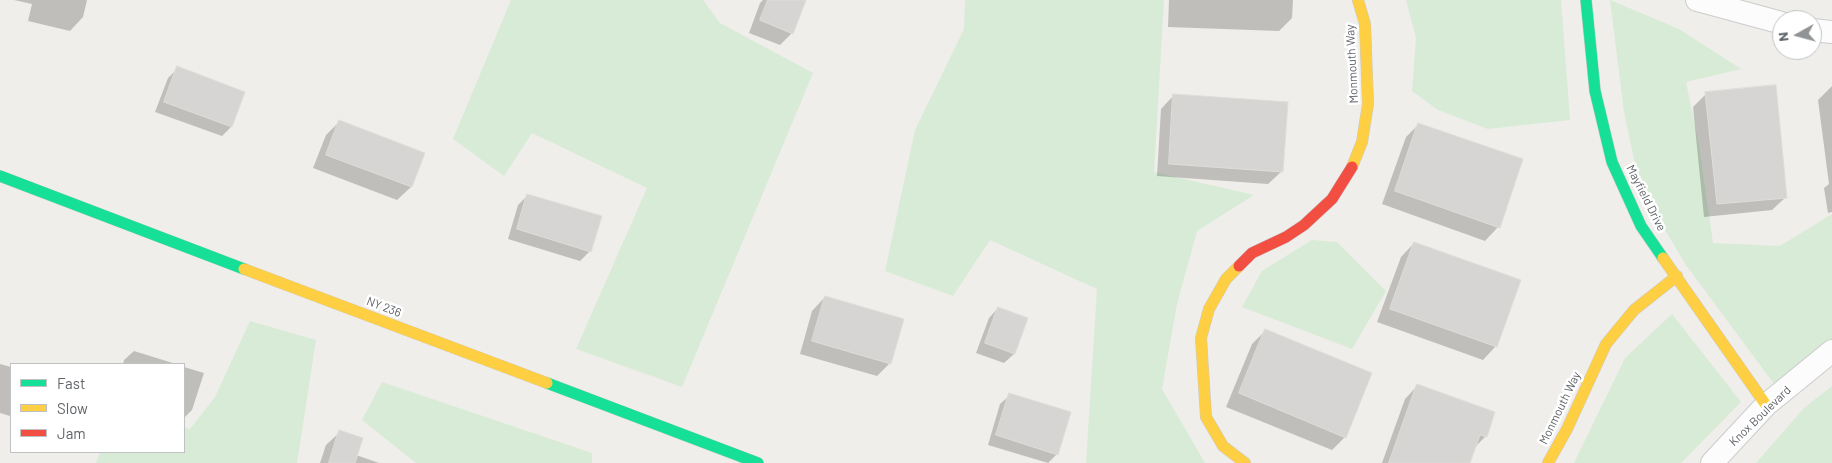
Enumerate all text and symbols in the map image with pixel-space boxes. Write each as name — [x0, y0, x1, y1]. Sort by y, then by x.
north arrow — [1772, 10, 1822, 60]
street label: Monmouth Way — [1343, 24, 1361, 104]
text: N — [1774, 31, 1792, 42]
street label: Mayfield Drive — [1623, 162, 1669, 234]
street label: NY 236 — [365, 294, 403, 320]
legend — [10, 363, 185, 453]
street label: Monmouth Way — [1536, 369, 1584, 447]
text: Fast — [57, 374, 85, 392]
street label: Knox Boulevard — [1726, 383, 1794, 449]
text: Slow — [57, 399, 88, 417]
text: Jam — [57, 424, 86, 442]

